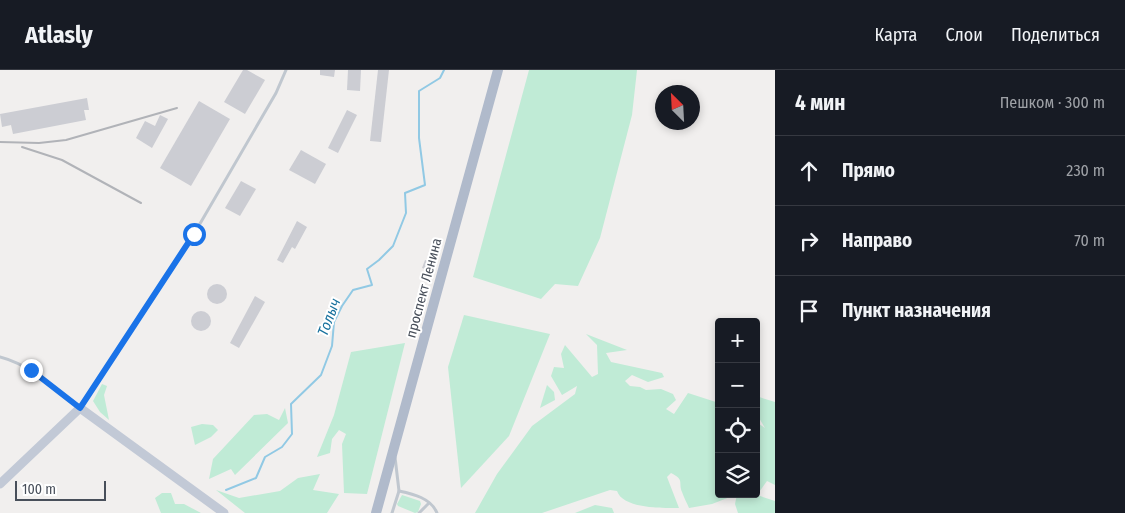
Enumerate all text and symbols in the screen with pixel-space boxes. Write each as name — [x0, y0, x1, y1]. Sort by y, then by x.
text: Atlasly — [25, 21, 93, 49]
text: Карта — [874, 24, 917, 46]
text: Слои — [945, 24, 983, 46]
text: Поделиться — [1011, 24, 1100, 46]
north arrow — [655, 85, 700, 130]
text: 4 мин — [795, 90, 845, 116]
text: Пешком · 300 m — [1000, 93, 1105, 112]
icon: ahead — [795, 157, 823, 185]
text: Прямо — [842, 159, 895, 182]
text: 230 m — [1066, 161, 1105, 180]
route start — [183, 223, 206, 246]
icon: right — [795, 227, 823, 255]
text: Направо — [842, 229, 912, 252]
text: 70 m — [1074, 231, 1105, 250]
street label: проспект Ленина — [403, 236, 446, 340]
water label: Толыч — [314, 296, 344, 338]
icon: arrive — [795, 297, 823, 325]
text: Пункт назначения — [842, 299, 991, 322]
map controls — [715, 318, 760, 498]
button: + — [715, 318, 760, 363]
route end — [20, 359, 43, 382]
button: − — [715, 363, 760, 408]
button: locate — [715, 408, 760, 453]
button: layers — [715, 453, 760, 498]
scale bar — [15, 478, 106, 501]
text: 100 m — [22, 481, 56, 498]

